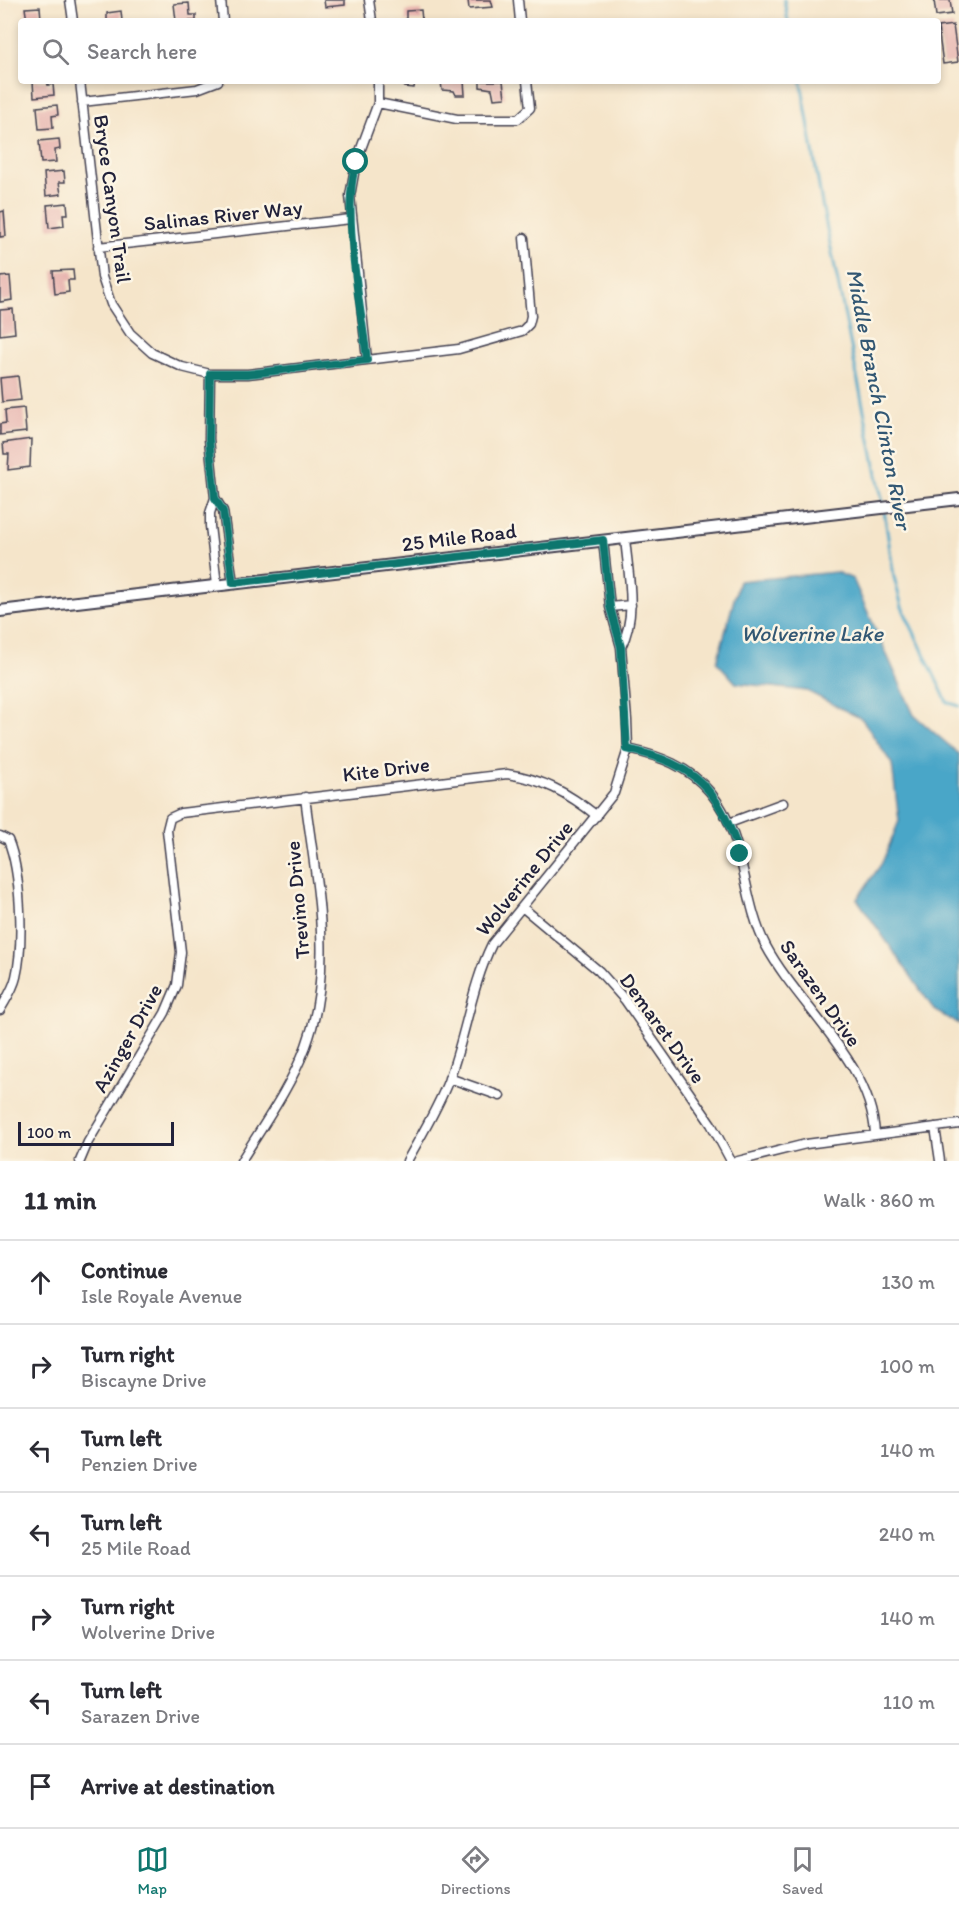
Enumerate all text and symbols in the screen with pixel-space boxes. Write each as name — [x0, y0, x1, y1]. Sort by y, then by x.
search box — [18, 18, 941, 84]
icon: search — [39, 35, 72, 68]
text: Search here — [87, 38, 197, 65]
street label: Bryce Canyon Trail — [89, 113, 137, 285]
route start — [342, 148, 368, 174]
street label: Salinas River Way — [142, 194, 304, 236]
water label: Middle Branch Clinton River — [841, 267, 918, 534]
street label: 25 Mile Road — [400, 518, 518, 556]
water label: Wolverine Lake — [741, 620, 884, 647]
street label: Kite Drive — [341, 751, 431, 787]
street label: Wolverine Drive — [470, 815, 578, 941]
street label: Trevino Drive — [279, 840, 315, 960]
route end — [726, 840, 752, 866]
street label: Sarazen Drive — [775, 935, 867, 1051]
street label: Demaret Drive — [615, 968, 711, 1088]
street label: Azinger Drive — [87, 979, 167, 1097]
scale bar — [18, 1119, 174, 1146]
text: 100 m — [27, 1123, 71, 1142]
text: 11 min — [24, 1184, 96, 1216]
text: Walk · 860 m — [823, 1188, 935, 1212]
text: Continue — [81, 1257, 168, 1284]
icon: ahead — [24, 1266, 57, 1299]
text: 130 m — [881, 1270, 935, 1294]
text: Isle Royale Avenue — [81, 1284, 242, 1308]
text: Turn right — [81, 1341, 175, 1368]
icon: right — [24, 1350, 57, 1383]
text: 100 m — [880, 1354, 935, 1378]
text: Biscayne Drive — [81, 1368, 206, 1392]
text: Turn left — [81, 1425, 162, 1452]
icon: left — [24, 1434, 57, 1467]
text: 140 m — [880, 1438, 935, 1462]
text: Penzien Drive — [81, 1452, 197, 1476]
text: Turn left — [81, 1509, 162, 1536]
icon: left — [24, 1518, 57, 1551]
text: 240 m — [879, 1522, 935, 1546]
text: 25 Mile Road — [81, 1536, 191, 1560]
text: Turn right — [81, 1593, 175, 1620]
icon: right — [24, 1602, 57, 1635]
text: 140 m — [880, 1606, 935, 1630]
text: Wolverine Drive — [81, 1620, 215, 1644]
text: Turn left — [81, 1677, 162, 1704]
icon: left — [24, 1686, 57, 1719]
text: 110 m — [883, 1690, 935, 1714]
text: Sarazen Drive — [81, 1704, 200, 1728]
icon: arrive — [24, 1770, 57, 1803]
text: Arrive at destination — [81, 1773, 275, 1800]
tab: Map — [136, 1843, 169, 1898]
tab: Directions — [440, 1843, 511, 1898]
tab: Saved — [782, 1843, 823, 1898]

